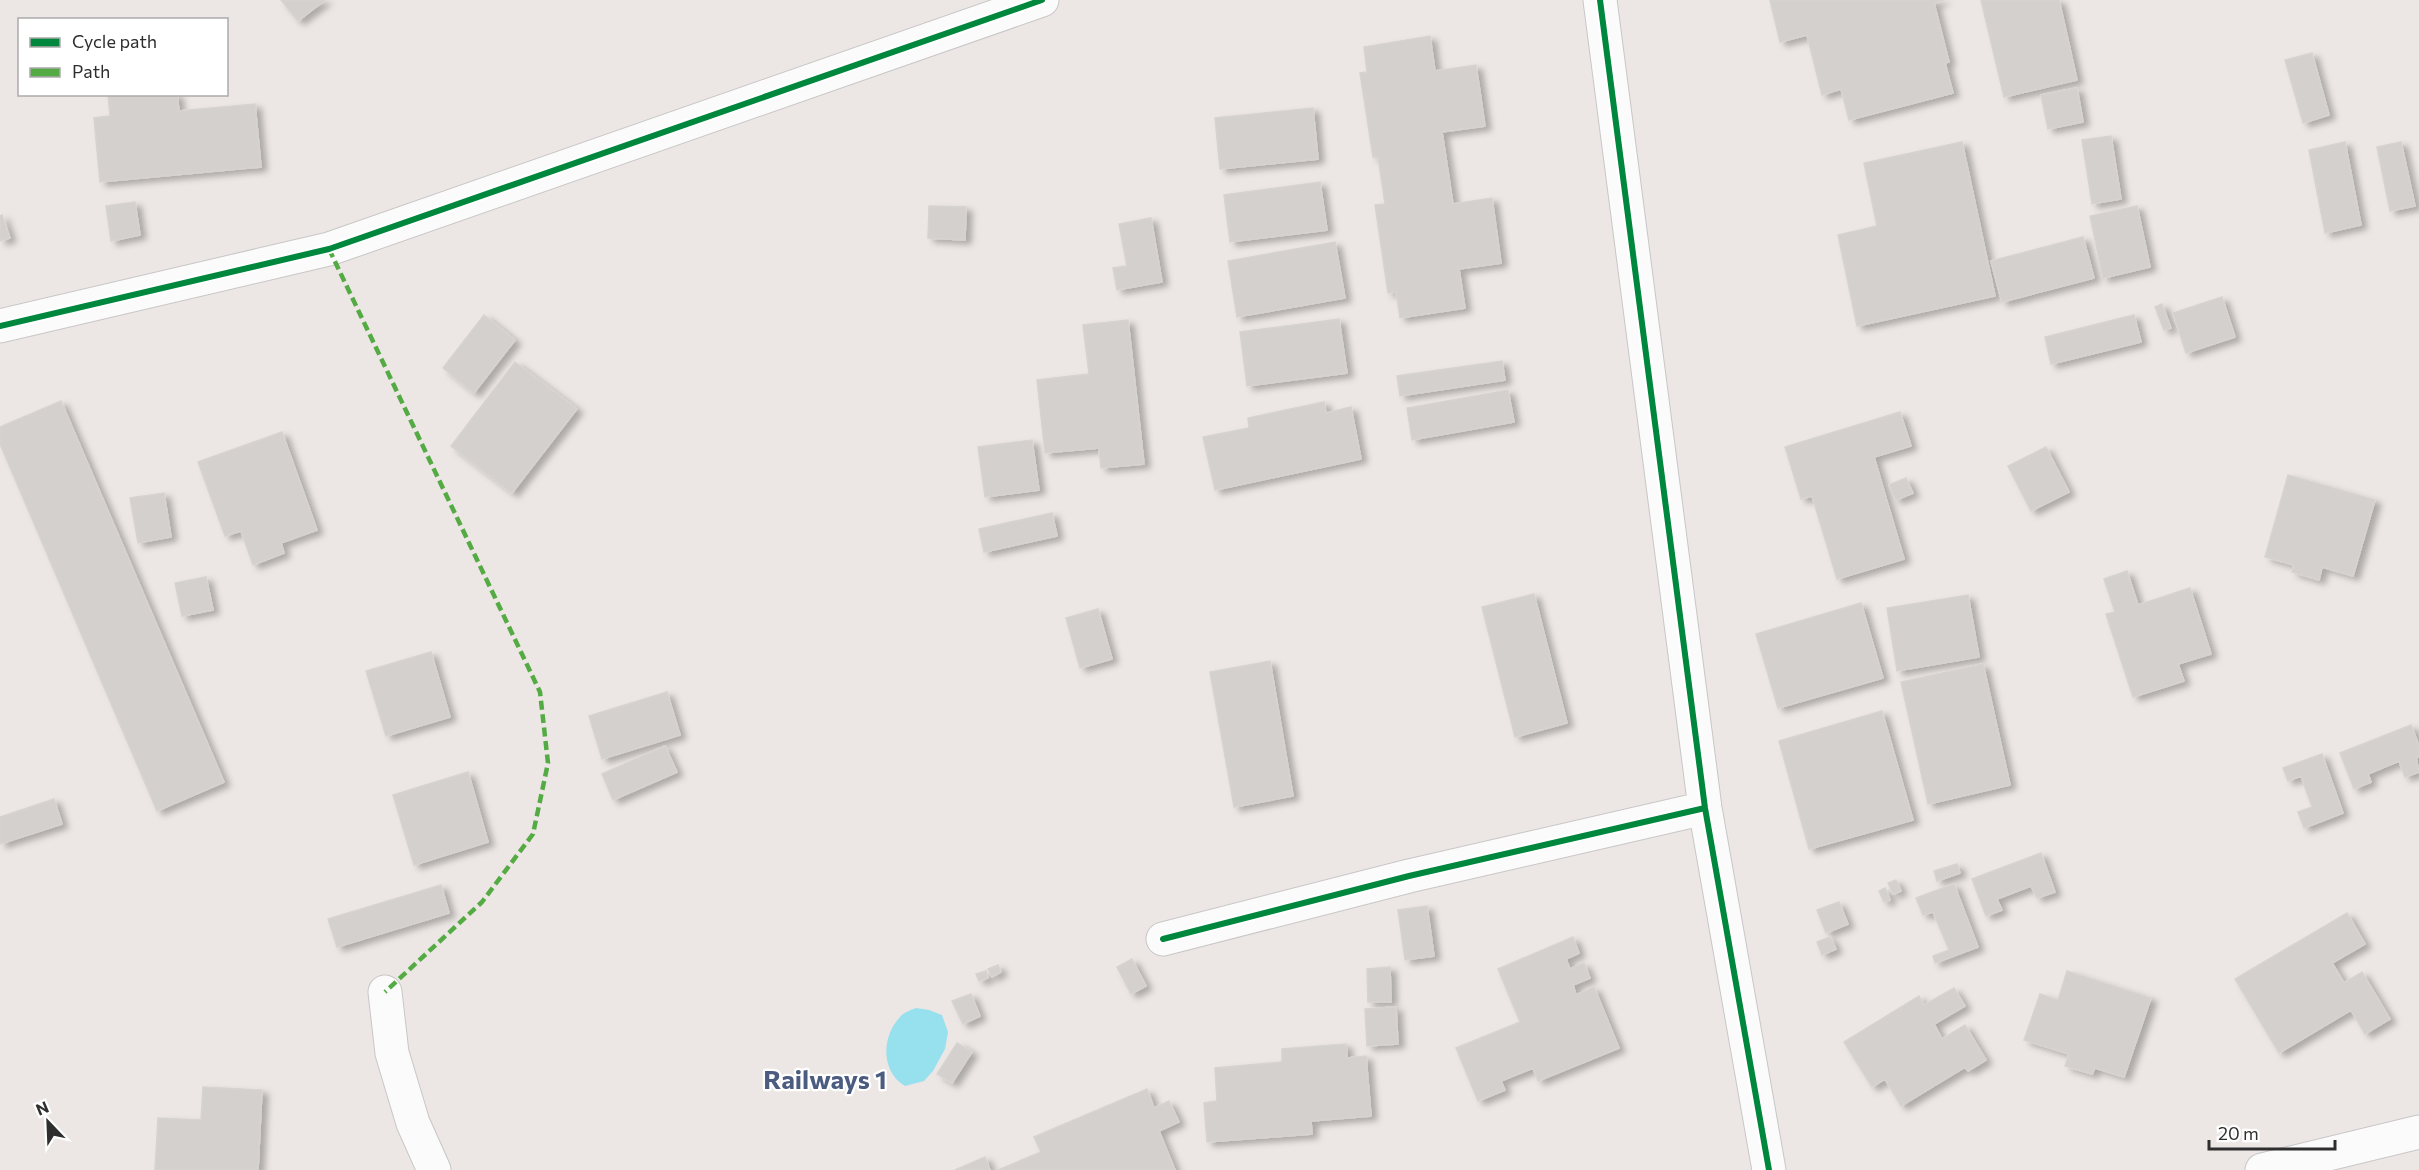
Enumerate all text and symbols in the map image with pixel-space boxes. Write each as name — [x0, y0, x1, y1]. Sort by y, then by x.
legend — [18, 18, 228, 96]
text: Cycle path — [72, 30, 157, 52]
text: Path — [72, 60, 110, 82]
district label: Railways 1 — [763, 1063, 887, 1094]
north arrow — [18, 1092, 78, 1152]
text: N — [33, 1097, 51, 1119]
scale bar — [2209, 1113, 2335, 1151]
text: 20 m — [2218, 1122, 2259, 1144]

